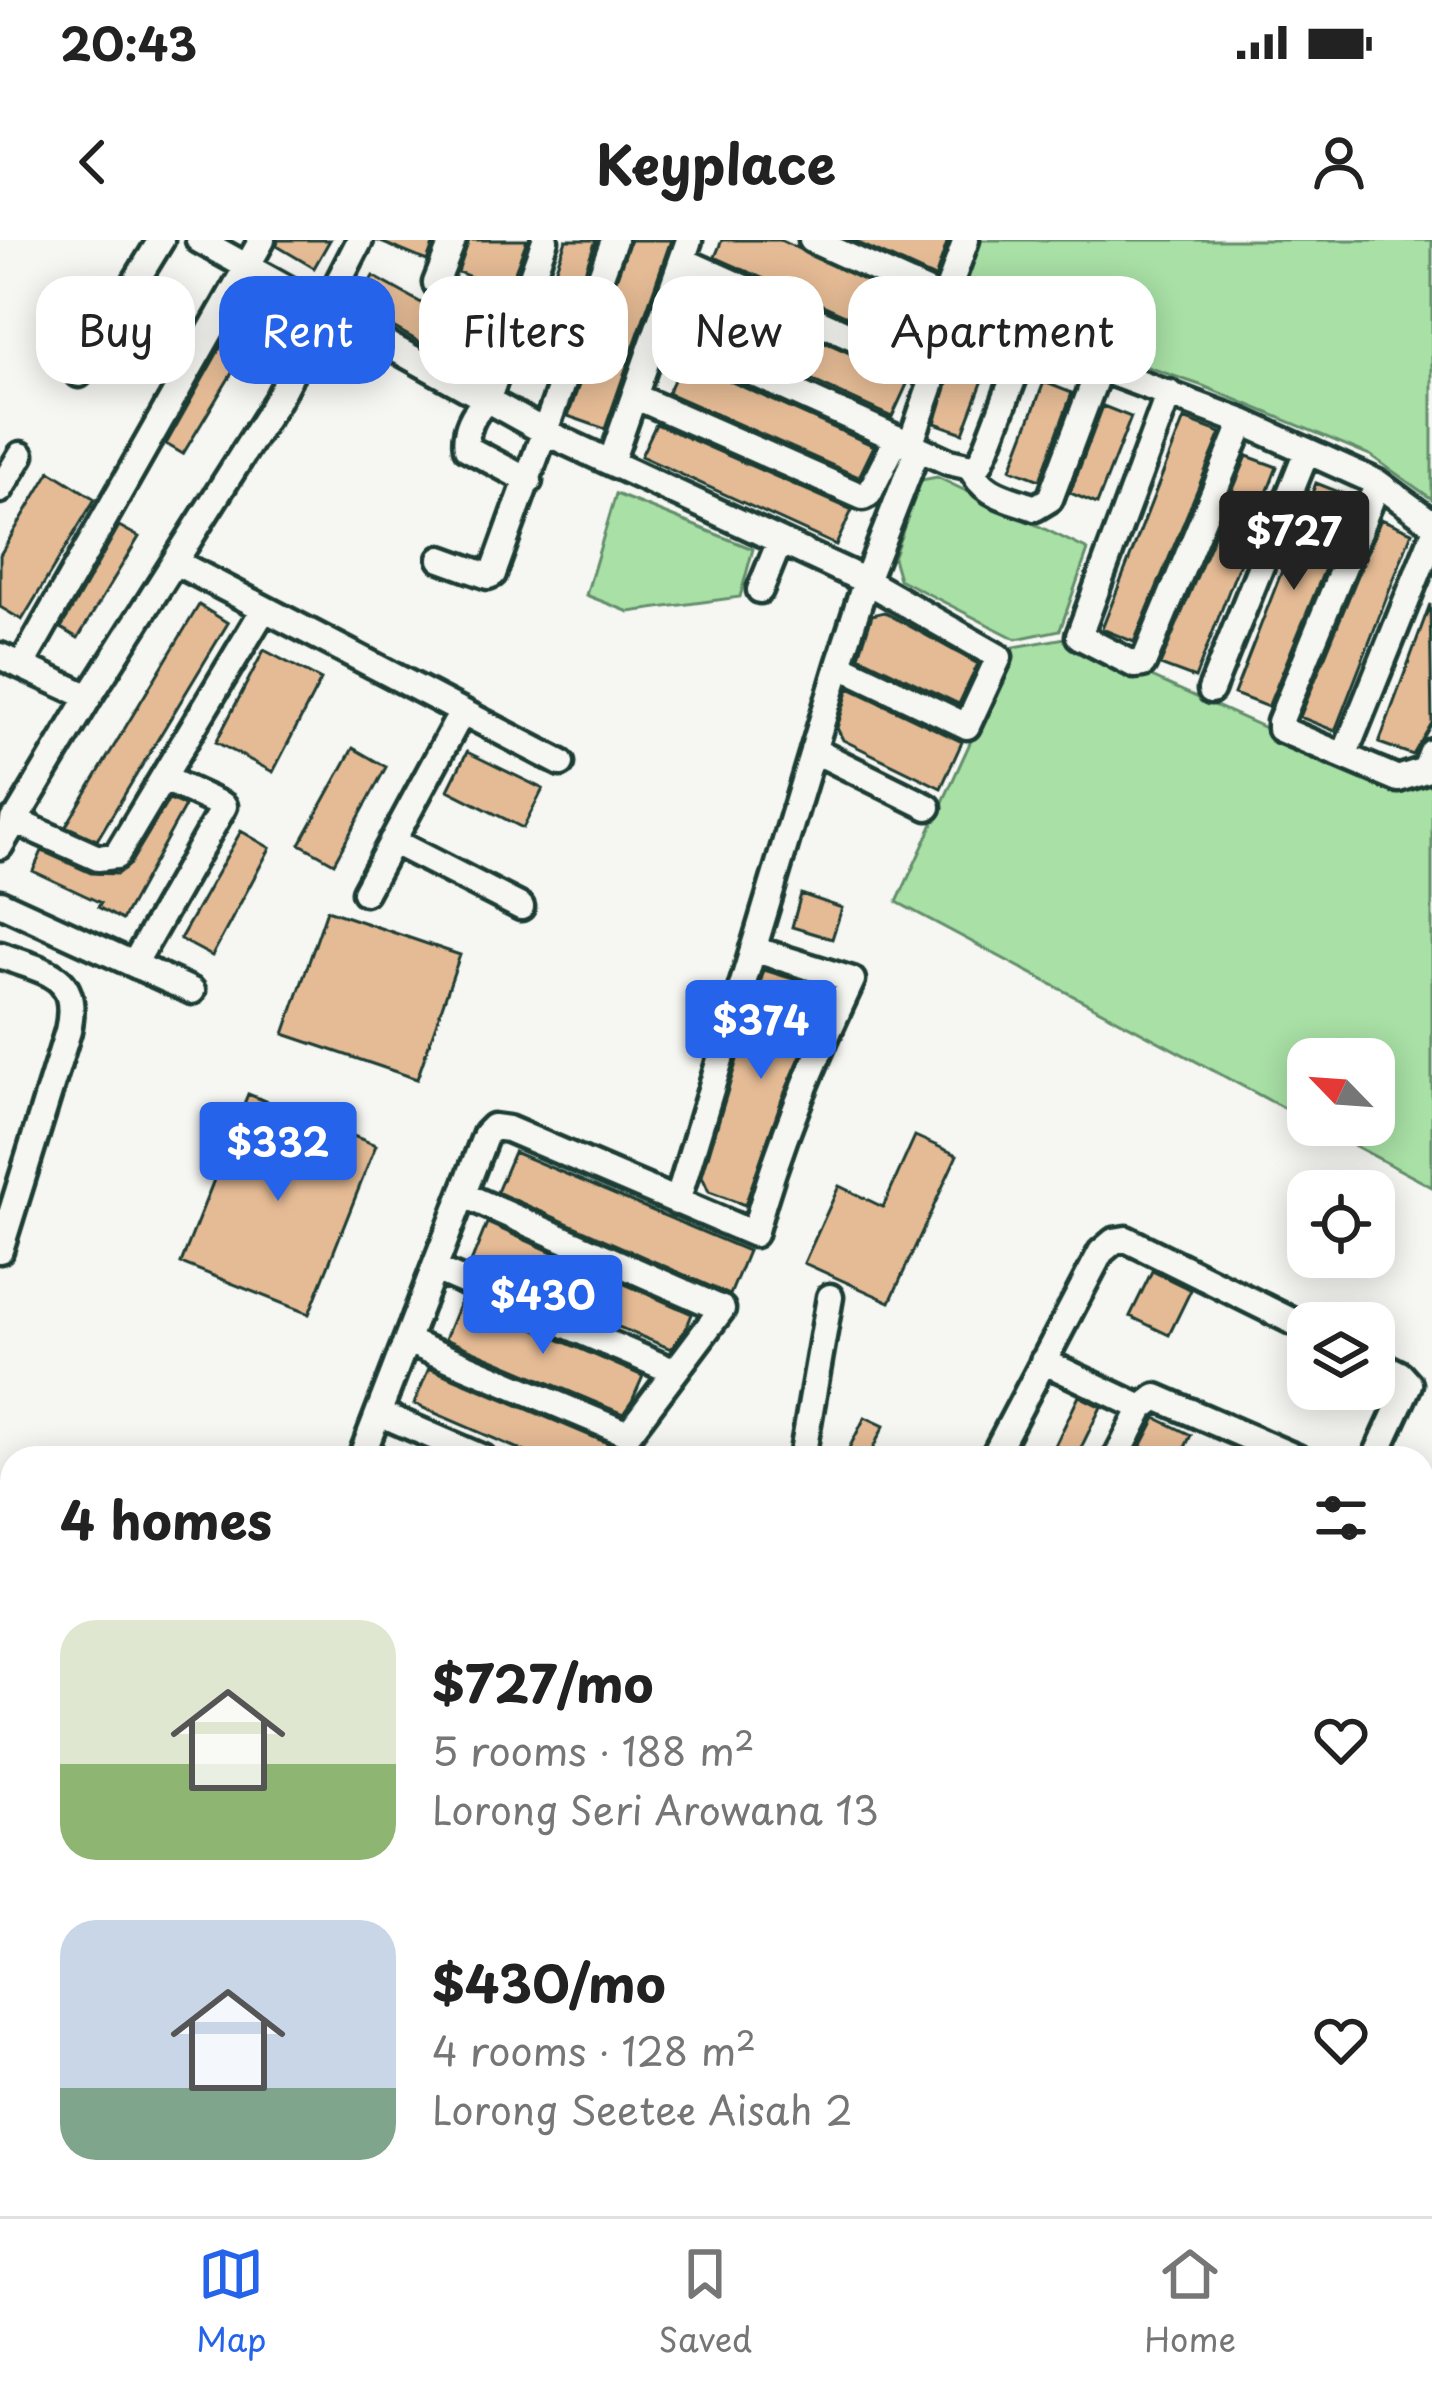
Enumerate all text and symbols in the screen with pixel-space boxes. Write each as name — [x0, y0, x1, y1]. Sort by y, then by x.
text: 20:43 — [60, 8, 197, 76]
text: Keyplace — [596, 122, 836, 203]
icon: back — [60, 129, 126, 195]
icon: person — [1306, 129, 1372, 195]
chip: Buy — [36, 276, 195, 384]
chip: Rent — [219, 276, 395, 384]
chip: Filters — [419, 276, 628, 384]
chip: New — [652, 276, 824, 384]
chip: Apartment — [848, 276, 1156, 384]
pin: $727 — [1223, 491, 1365, 593]
text: $727 — [1246, 500, 1342, 559]
pin: $374 — [690, 980, 832, 1082]
text: $374 — [712, 989, 810, 1048]
north arrow — [1287, 1038, 1395, 1146]
map controls — [1287, 1038, 1395, 1410]
pin: $332 — [207, 1102, 349, 1204]
text: $332 — [227, 1111, 329, 1170]
button: locate — [1287, 1170, 1395, 1278]
pin: $430 — [472, 1255, 614, 1357]
text: $430 — [490, 1264, 596, 1323]
button: layers — [1287, 1302, 1395, 1410]
text: 4 homes — [60, 1480, 272, 1557]
icon: filters — [1308, 1485, 1374, 1551]
text: $727/mo — [432, 1643, 654, 1720]
icon: home — [156, 1668, 300, 1812]
icon: heart — [1308, 1707, 1374, 1773]
text: 5 rooms · 188 m² — [432, 1720, 755, 1779]
text: Lorong Seri Arowana 13 — [432, 1779, 879, 1838]
text: $430/mo — [432, 1943, 666, 2020]
icon: home — [156, 1968, 300, 2112]
icon: heart — [1308, 2007, 1374, 2073]
text: 4 rooms · 128 m² — [432, 2020, 756, 2079]
text: Lorong Seetee Aisah 2 — [432, 2079, 853, 2138]
tab: Map — [196, 2241, 267, 2363]
tab: Saved — [659, 2241, 752, 2363]
tab: Home — [1144, 2241, 1236, 2363]

